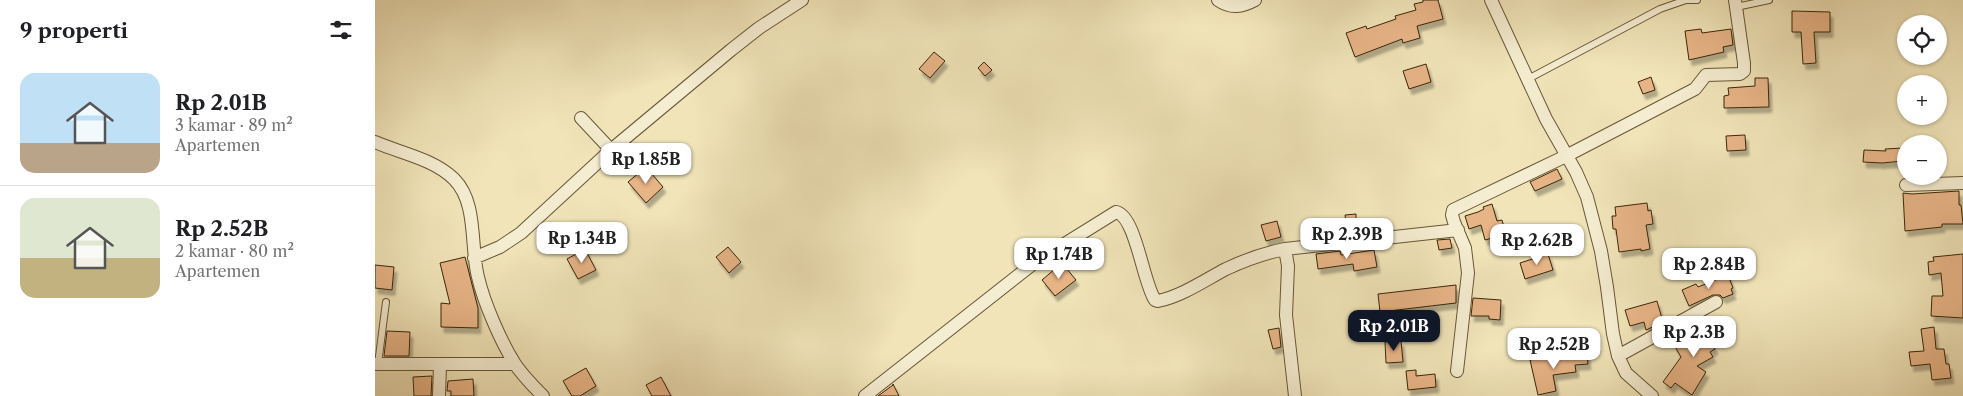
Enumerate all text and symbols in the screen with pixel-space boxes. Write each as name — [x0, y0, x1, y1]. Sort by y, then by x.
map controls — [1897, 15, 1947, 185]
button: locate — [1897, 15, 1947, 65]
icon: filters — [327, 16, 355, 44]
text: 9 properti — [20, 18, 128, 43]
button: + — [1897, 75, 1947, 125]
text: Rp 2.01B — [175, 90, 267, 115]
icon: home — [60, 93, 120, 153]
text: 3 kamar · 89 m² — [175, 115, 293, 135]
text: Apartemen — [175, 135, 260, 155]
button: − — [1897, 135, 1947, 185]
pin: Rp 1.85B — [594, 142, 698, 185]
text: Rp 1.85B — [611, 149, 681, 169]
text: Rp 2.52B — [175, 216, 268, 241]
icon: home — [60, 218, 120, 278]
pin: Rp 2.39B — [1295, 218, 1399, 260]
pin: Rp 1.34B — [530, 222, 634, 264]
text: Rp 2.39B — [1311, 224, 1383, 244]
pin: Rp 2.62B — [1485, 224, 1589, 266]
text: Rp 1.34B — [547, 228, 617, 248]
text: Rp 2.62B — [1501, 230, 1573, 250]
pin: Rp 1.74B — [1007, 238, 1111, 280]
text: 2 kamar · 80 m² — [175, 241, 294, 261]
text: Rp 1.74B — [1025, 244, 1093, 264]
pin: Rp 2.84B — [1657, 248, 1761, 290]
text: Rp 2.84B — [1673, 254, 1745, 274]
text: Apartemen — [175, 261, 260, 281]
pin: Rp 2.01B — [1342, 310, 1446, 352]
text: Rp 2.01B — [1359, 316, 1429, 336]
pin: Rp 2.3B — [1648, 316, 1740, 358]
text: Rp 2.3B — [1663, 322, 1725, 342]
pin: Rp 2.52B — [1502, 328, 1606, 370]
text: Rp 2.52B — [1518, 334, 1590, 354]

